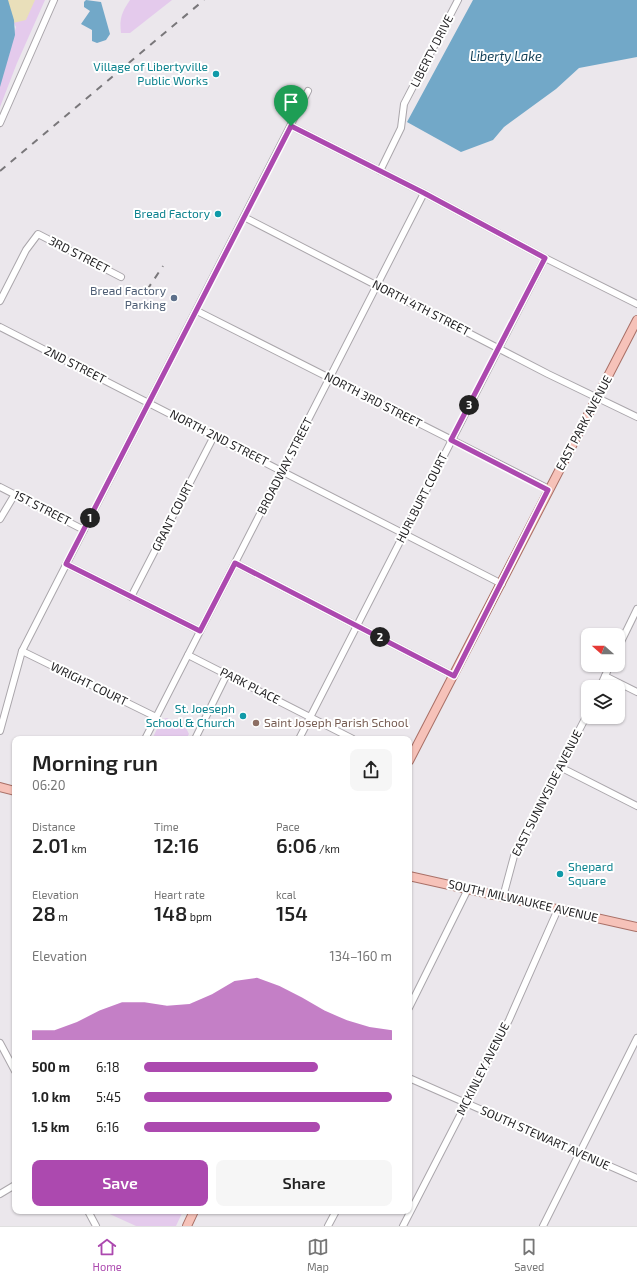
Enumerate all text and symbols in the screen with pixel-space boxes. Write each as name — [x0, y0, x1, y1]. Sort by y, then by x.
street label: LIBERTY DRIVE — [407, 12, 456, 89]
water label: Liberty Lake — [470, 48, 542, 64]
place label: Village of Libertyville Public Works — [93, 59, 208, 87]
marker: Village of Libertyville Public Works — [211, 69, 221, 79]
pin — [274, 85, 308, 126]
icon: arrive — [280, 91, 302, 113]
place label: Bread Factory — [134, 206, 211, 220]
marker: Bread Factory — [213, 209, 223, 219]
street label: 3RD STREET — [47, 233, 112, 275]
street label: NORTH 4TH STREET — [370, 276, 473, 338]
place label: Bread Factory Parking — [90, 283, 167, 311]
marker: Bread Factory Parking — [169, 293, 179, 303]
street label: 2ND STREET — [42, 343, 109, 386]
street label: NORTH 3RD STREET — [322, 368, 425, 430]
street label: EAST PARK AVENUE — [552, 372, 614, 472]
pin: 3 — [459, 395, 479, 415]
text: 3 — [466, 398, 472, 411]
street label: NORTH 2ND STREET — [168, 406, 271, 468]
street label: BROADWAY STREET — [254, 415, 315, 516]
street label: HURLBURT COURT — [392, 450, 450, 545]
street label: GRANT COURT — [148, 478, 196, 553]
street label: 1ST STREET — [11, 487, 73, 528]
pin: 1 — [80, 508, 100, 528]
text: 1 — [88, 511, 92, 524]
pin: 2 — [370, 627, 390, 647]
north arrow — [581, 628, 625, 672]
map controls — [581, 628, 625, 724]
text: 2 — [377, 630, 383, 643]
street label: WRIGHT COURT — [49, 658, 130, 708]
street label: PARK PLACE — [218, 664, 283, 706]
button: layers — [581, 680, 625, 724]
place label: St. Joeseph School & Church — [146, 701, 235, 729]
marker: St. Joeseph School & Church — [238, 711, 248, 721]
place label: Saint Joseph Parish School — [264, 715, 409, 729]
marker: Saint Joseph Parish School — [251, 718, 261, 728]
street label: EAST SUNNYSIDE AVENUE — [508, 727, 584, 858]
text: Morning run — [32, 749, 158, 775]
button: share — [350, 749, 392, 791]
text: 06:20 — [32, 777, 66, 793]
text: Distance — [32, 820, 75, 833]
text: Time — [154, 820, 179, 833]
text: Pace — [276, 820, 300, 833]
text: 2.01 — [32, 833, 69, 857]
text: 12:16 — [154, 833, 199, 857]
text: 6:06 — [276, 833, 317, 857]
text: km — [69, 842, 87, 855]
text: /km — [317, 842, 340, 855]
place label: Shepard Square — [568, 859, 613, 887]
marker: Shepard Square — [555, 869, 565, 879]
street label: SOUTH MILWAUKEE AVENUE — [447, 876, 600, 924]
text: Elevation — [32, 888, 79, 901]
text: Heart rate — [154, 888, 205, 901]
text: kcal — [276, 888, 296, 901]
text: 28 — [32, 901, 56, 925]
text: 148 — [154, 901, 187, 925]
text: 154 — [276, 901, 308, 925]
text: m — [56, 910, 68, 923]
text: bpm — [187, 910, 212, 923]
text: Elevation — [32, 948, 87, 964]
text: 134–160 m — [330, 948, 392, 964]
street label: MCKINLEY AVENUE — [453, 1020, 512, 1117]
text: 500 m — [32, 1059, 70, 1075]
text: 6:18 — [96, 1059, 120, 1075]
text: 1.0 km — [32, 1089, 71, 1105]
text: 5:45 — [96, 1089, 121, 1105]
street label: SOUTH STEWART AVENUE — [479, 1102, 612, 1172]
text: 1.5 km — [32, 1119, 70, 1135]
text: 6:16 — [96, 1119, 119, 1135]
button: Save — [32, 1160, 208, 1206]
button: Share — [216, 1160, 392, 1206]
tab: Home — [93, 1236, 122, 1273]
tab: Map — [307, 1236, 329, 1273]
tab: Saved — [514, 1236, 544, 1273]

